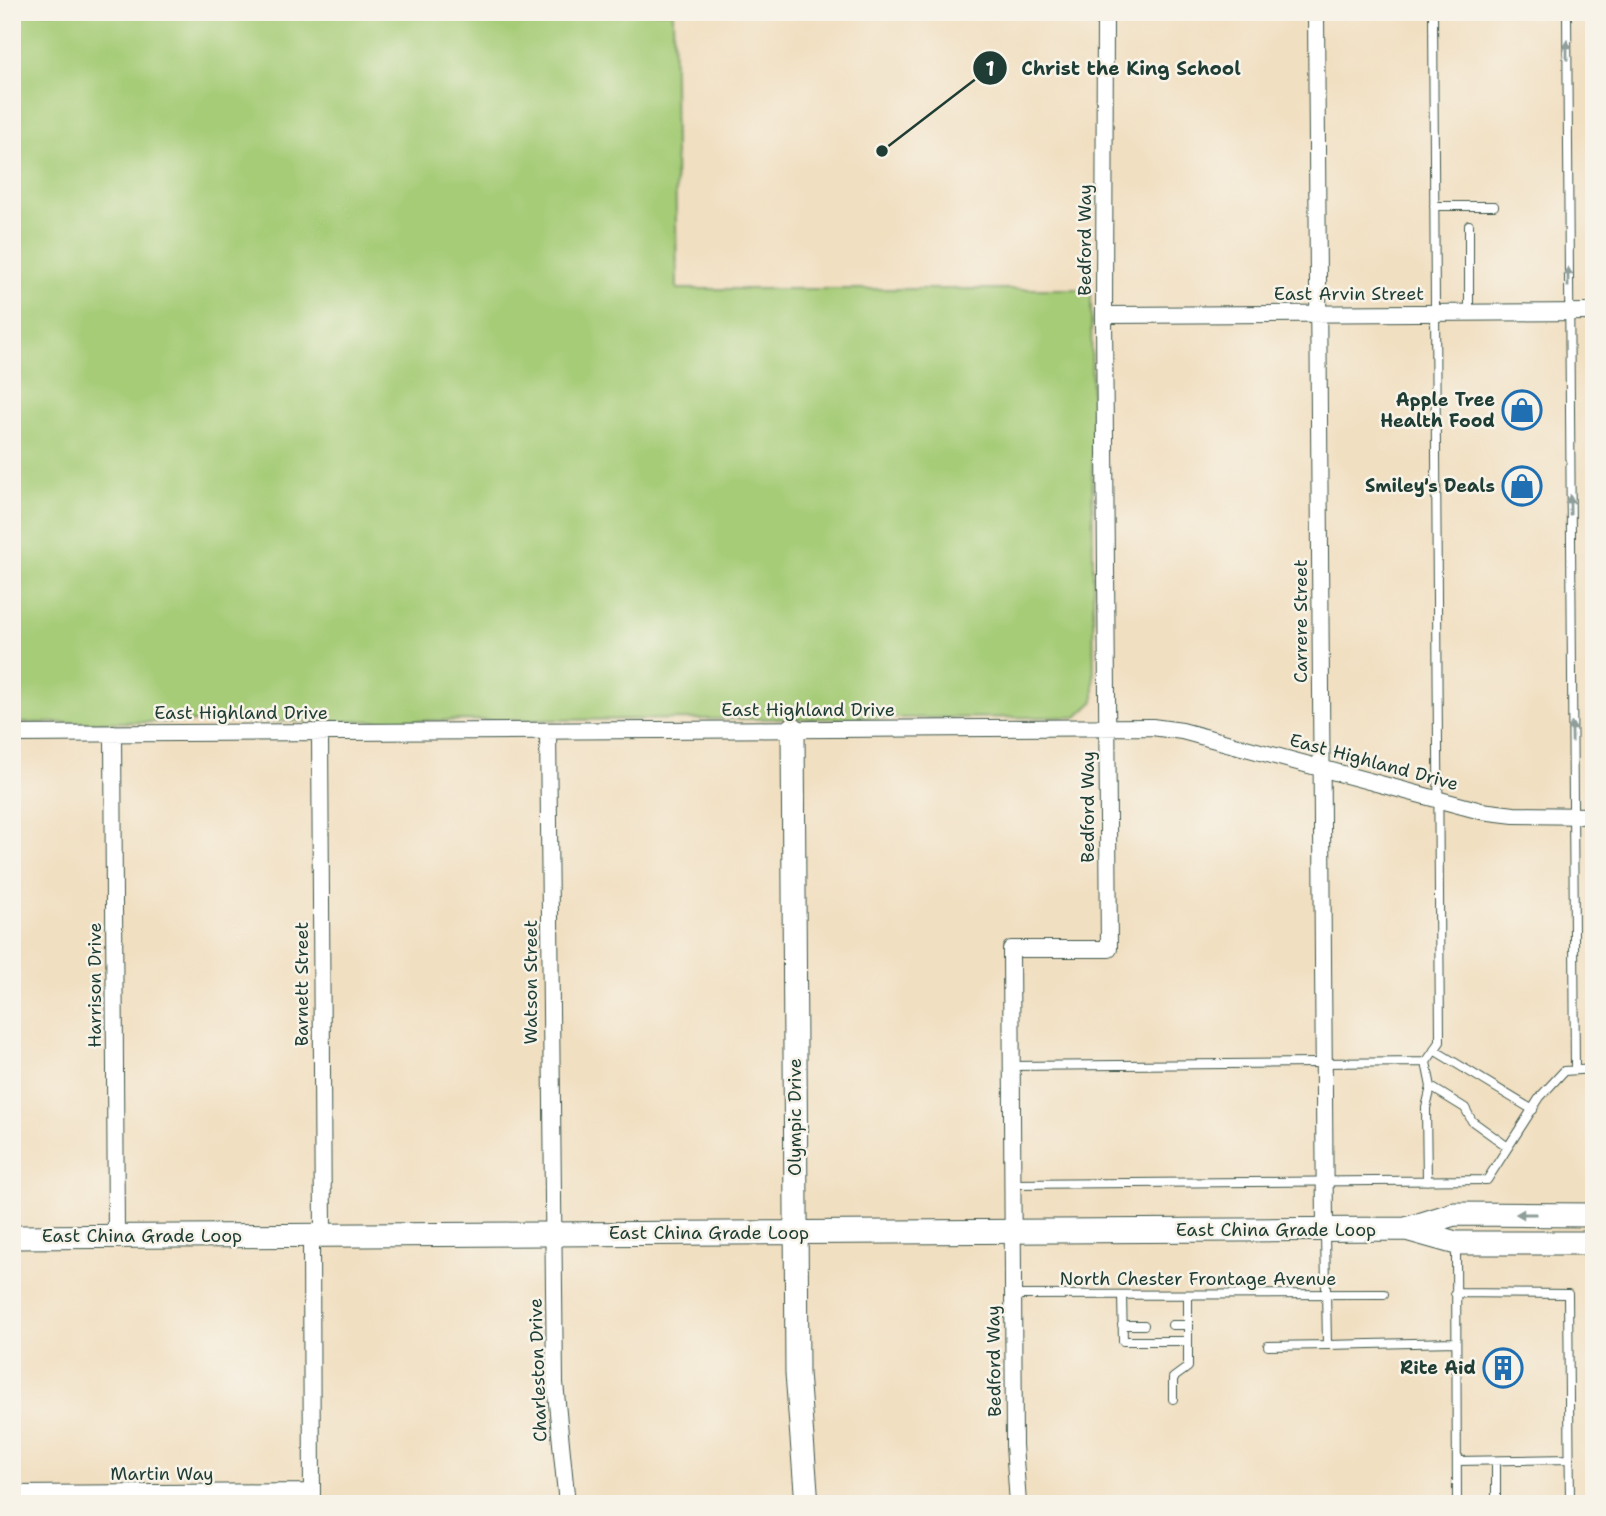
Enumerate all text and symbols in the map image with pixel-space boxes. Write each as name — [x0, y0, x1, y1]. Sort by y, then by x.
one-way arrow — [1561, 38, 1573, 60]
callout: Christ the King School — [972, 48, 1255, 88]
text: 1 — [985, 55, 995, 83]
text: Christ the King School — [1021, 56, 1241, 81]
street label: Bedford Way — [1073, 184, 1097, 296]
one-way arrow — [1562, 266, 1574, 288]
street label: East Arvin Street — [1274, 282, 1424, 306]
place label: Apple Tree Health Food — [1380, 388, 1495, 433]
shop icon: Apple Tree Health Food — [1501, 389, 1543, 431]
shop icon: Smiley's Deals — [1501, 465, 1543, 507]
place label: Smiley's Deals — [1365, 474, 1495, 498]
one-way arrow — [1564, 493, 1576, 515]
street label: Carrere Street — [1289, 559, 1313, 683]
street label: East Highland Drive — [721, 698, 895, 722]
street label: East Highland Drive — [154, 701, 328, 725]
one-way arrow — [1567, 721, 1578, 743]
street label: East Highland Drive — [1287, 728, 1461, 796]
street label: Bedford Way — [1076, 751, 1100, 863]
street label: Watson Street — [519, 919, 543, 1044]
street label: Harrison Drive — [83, 922, 107, 1048]
street label: Barnett Street — [290, 922, 314, 1046]
street label: Olympic Drive — [783, 1058, 807, 1176]
one-way arrow — [1514, 1209, 1536, 1220]
street label: East China Grade Loop — [1176, 1218, 1376, 1242]
street label: East China Grade Loop — [609, 1221, 809, 1245]
street label: East China Grade Loop — [42, 1224, 242, 1248]
street label: North Chester Frontage Avenue — [1060, 1267, 1336, 1291]
street label: Charleston Drive — [523, 1298, 553, 1442]
street label: Bedford Way — [981, 1305, 1007, 1417]
building icon: Rite Aid — [1482, 1347, 1524, 1389]
place label: Rite Aid — [1400, 1356, 1476, 1380]
street label: Martin Way — [110, 1462, 214, 1486]

